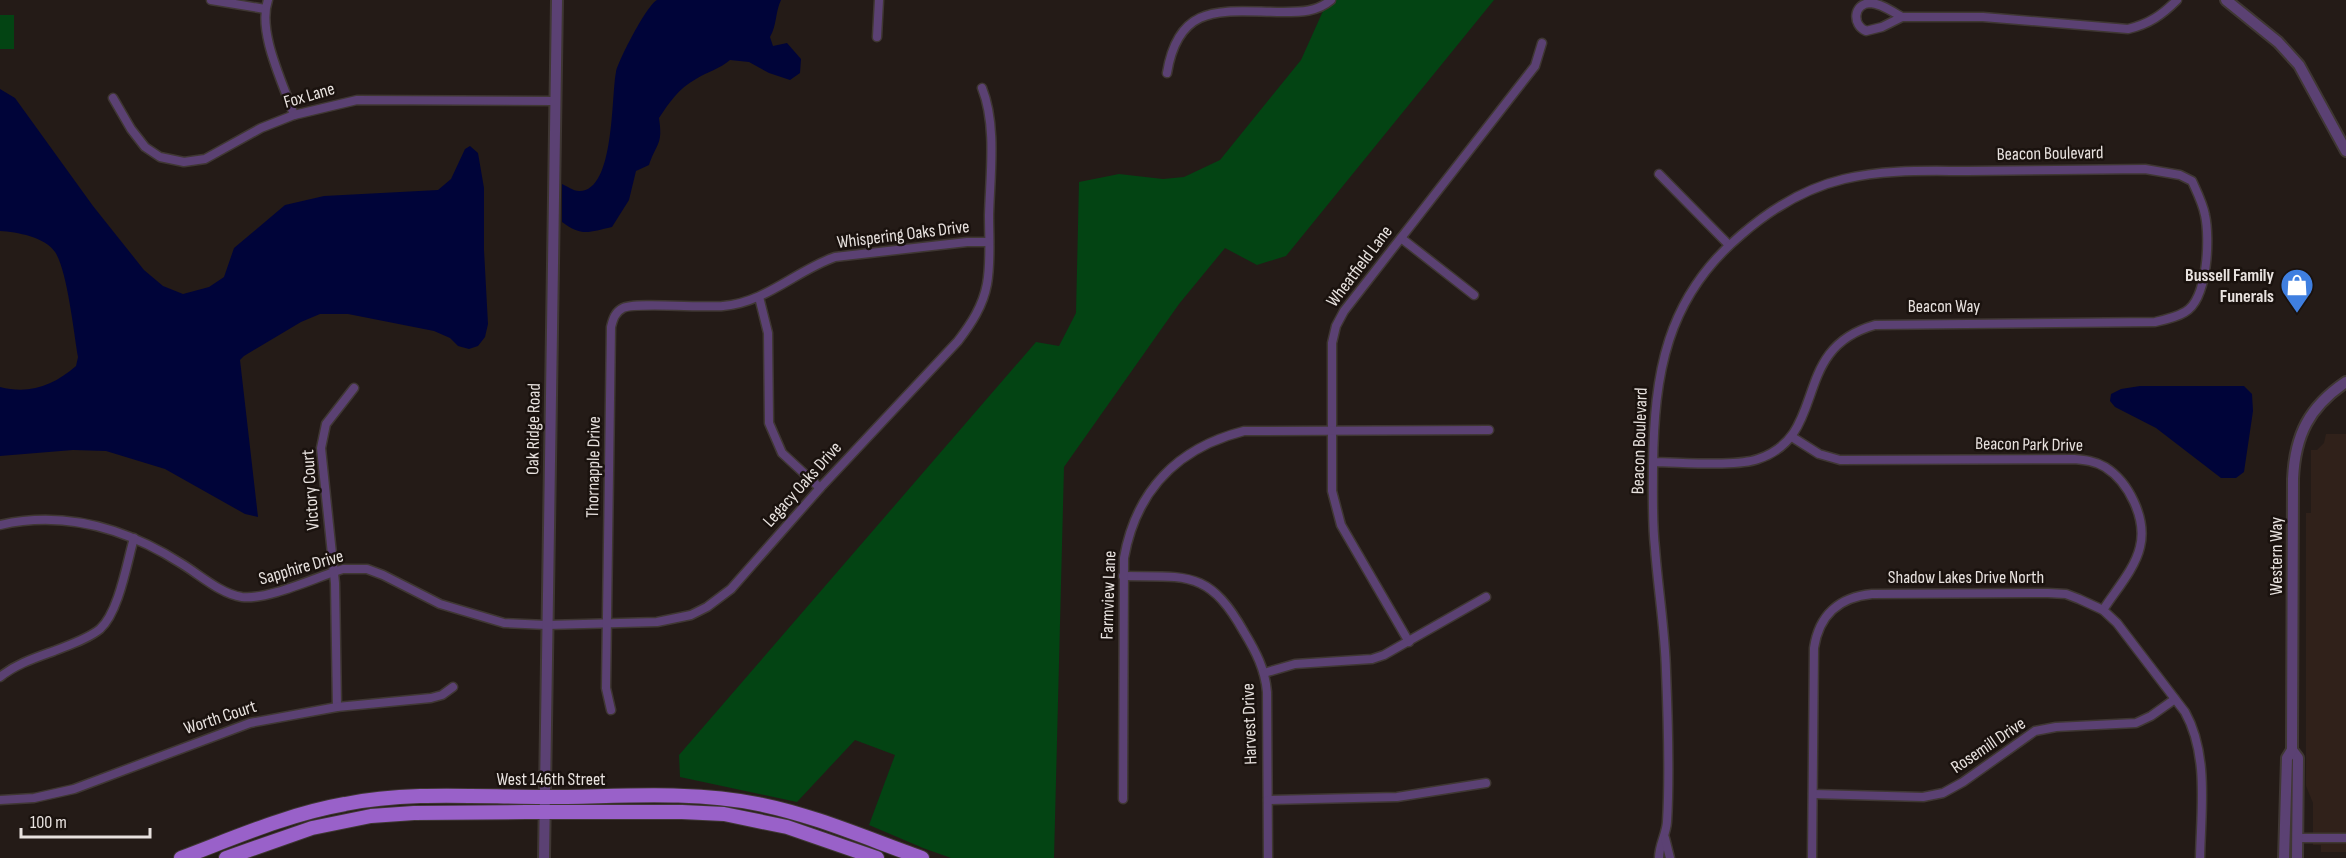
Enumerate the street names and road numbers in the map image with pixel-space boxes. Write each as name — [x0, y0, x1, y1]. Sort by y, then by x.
street label: Fox Lane — [281, 78, 337, 113]
street label: Beacon Boulevard — [1996, 142, 2104, 165]
street label: Whispering Oaks Drive — [836, 216, 970, 253]
street label: Wheatfield Lane — [1322, 221, 1397, 311]
street label: Beacon Way — [1908, 296, 1980, 317]
street label: Oak Ridge Road — [522, 383, 545, 475]
street label: Beacon Boulevard — [1627, 387, 1652, 495]
street label: Thornapple Drive — [582, 416, 605, 518]
street label: Beacon Park Drive — [1975, 433, 2083, 456]
street label: Legacy Oaks Drive — [759, 437, 846, 531]
street label: Victory Court — [297, 448, 324, 531]
street label: Western Way — [2266, 517, 2287, 595]
street label: Sapphire Drive — [256, 545, 346, 590]
street label: Farmview Lane — [1096, 550, 1121, 640]
street label: Shadow Lakes Drive North — [1888, 567, 2044, 588]
street label: Harvest Drive — [1238, 683, 1261, 765]
street label: Worth Court — [181, 696, 259, 739]
street label: Rosemill Drive — [1947, 713, 2029, 778]
street label: West 146th Street — [496, 769, 606, 790]

